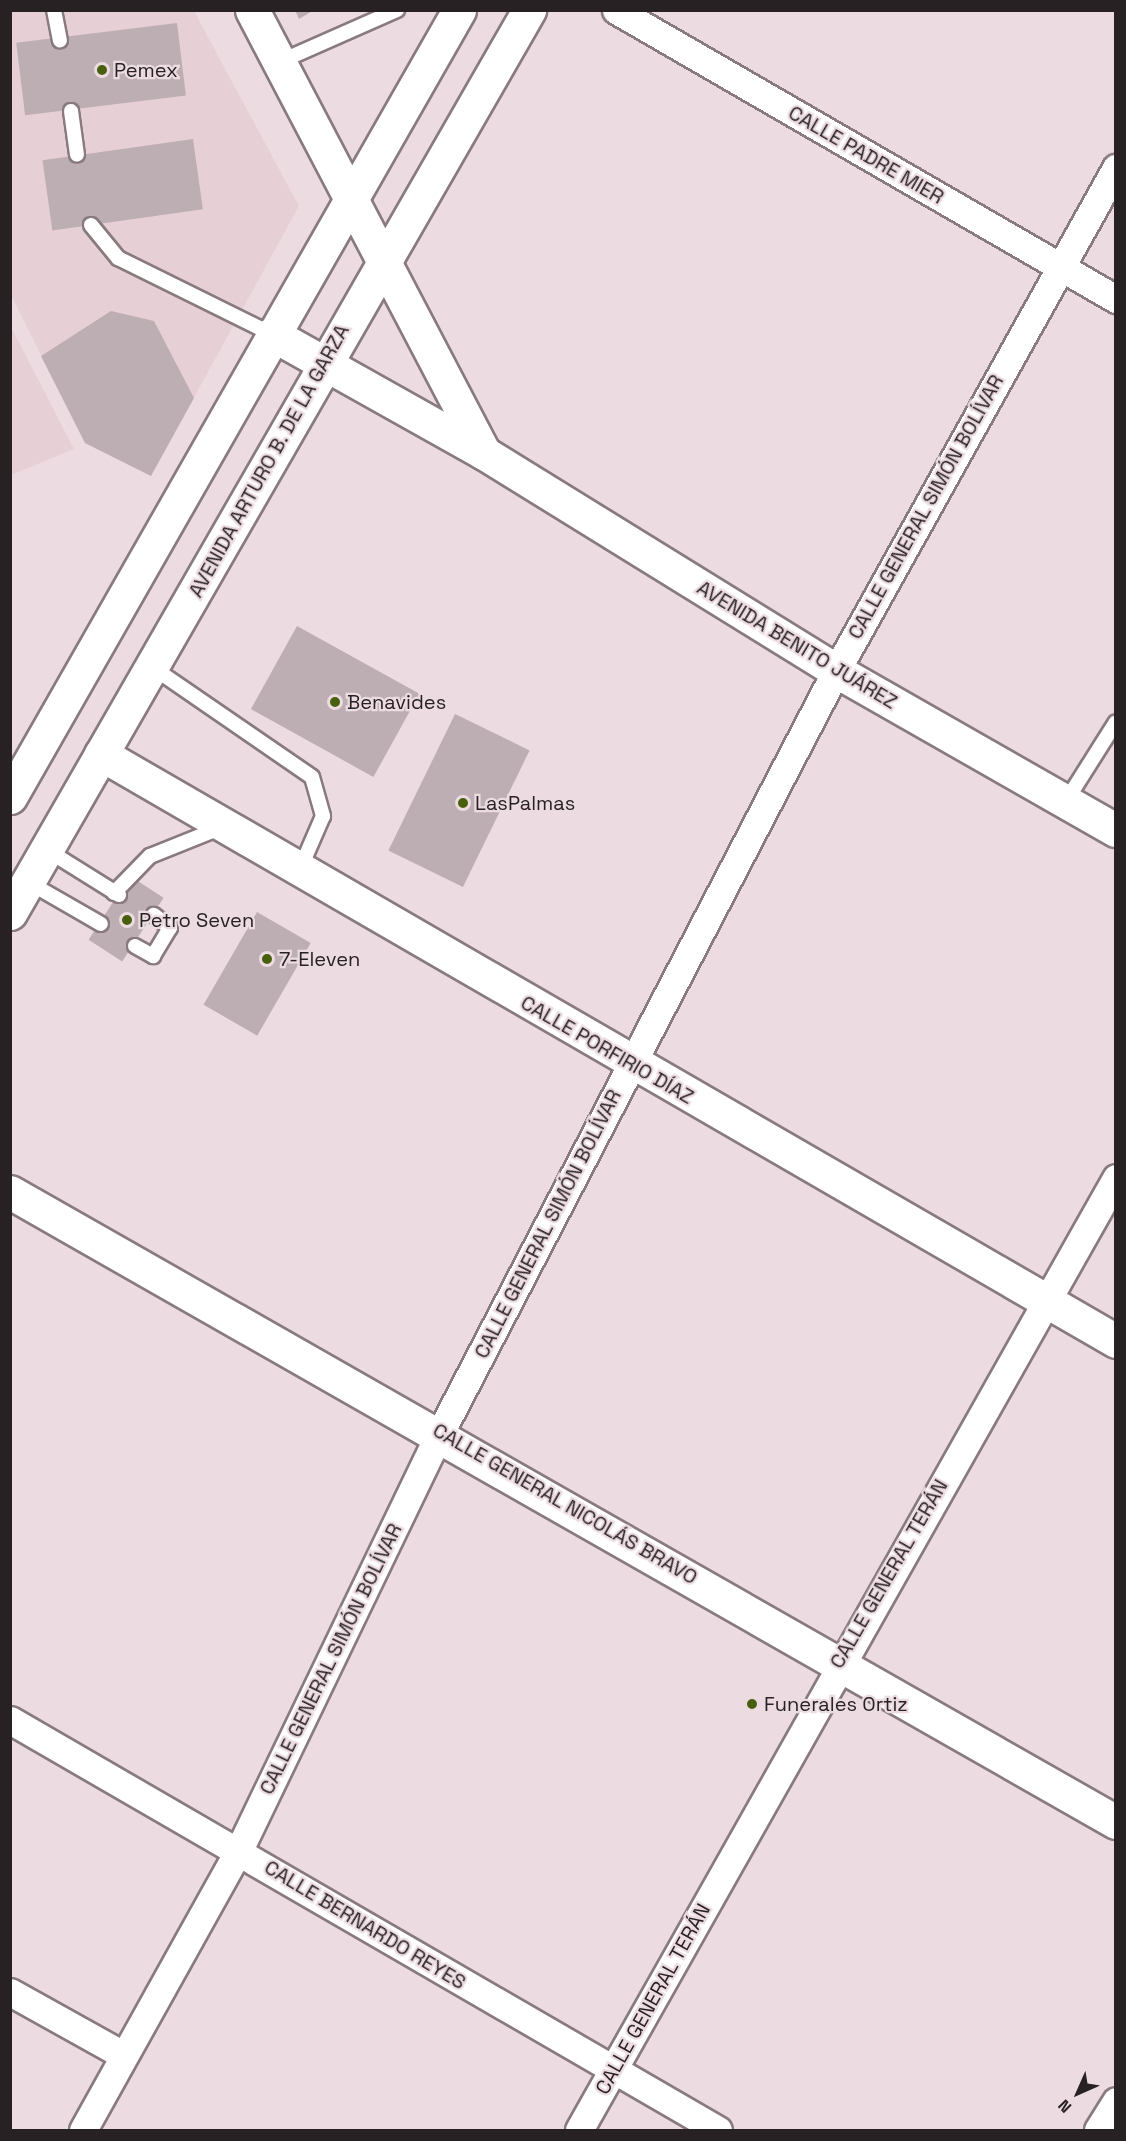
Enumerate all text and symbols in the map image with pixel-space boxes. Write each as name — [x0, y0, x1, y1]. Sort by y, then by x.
place label: Pemex — [114, 58, 178, 82]
marker: Pemex — [95, 63, 109, 77]
street label: CALLE PADRE MIER — [784, 101, 948, 209]
street label: AVENIDA ARTURO B. DE LA GARZA — [183, 320, 355, 602]
street label: CALLE GENERAL SIMÓN BOLÍVAR — [843, 370, 1009, 644]
street label: AVENIDA BENITO JUÁREZ — [692, 576, 902, 714]
place label: Benavides — [347, 690, 446, 714]
marker: Benavides — [328, 695, 342, 709]
place label: LasPalmas — [475, 791, 575, 815]
marker: LasPalmas — [456, 796, 470, 810]
place label: Petro Seven — [139, 908, 254, 932]
marker: Petro Seven — [120, 913, 134, 927]
place label: 7-Eleven — [279, 947, 360, 971]
marker: 7-Eleven — [260, 952, 274, 966]
street label: CALLE PORFIRIO DÍAZ — [516, 991, 698, 1109]
street label: CALLE GENERAL SIMÓN BOLÍVAR — [469, 1085, 627, 1363]
street label: CALLE GENERAL NICOLÁS BRAVO — [428, 1418, 702, 1590]
street label: CALLE GENERAL TERÁN — [825, 1475, 953, 1673]
street label: CALLE GENERAL SIMÓN BOLÍVAR — [255, 1519, 407, 1799]
place label: Funerales Ortiz — [764, 1692, 908, 1716]
marker: Funerales Ortiz — [745, 1697, 759, 1711]
street label: CALLE BERNARDO REYES — [260, 1855, 470, 1995]
street label: CALLE GENERAL TERÁN — [590, 1899, 716, 2099]
north arrow — [1048, 2063, 1108, 2123]
text: N — [1054, 2095, 1076, 2117]

